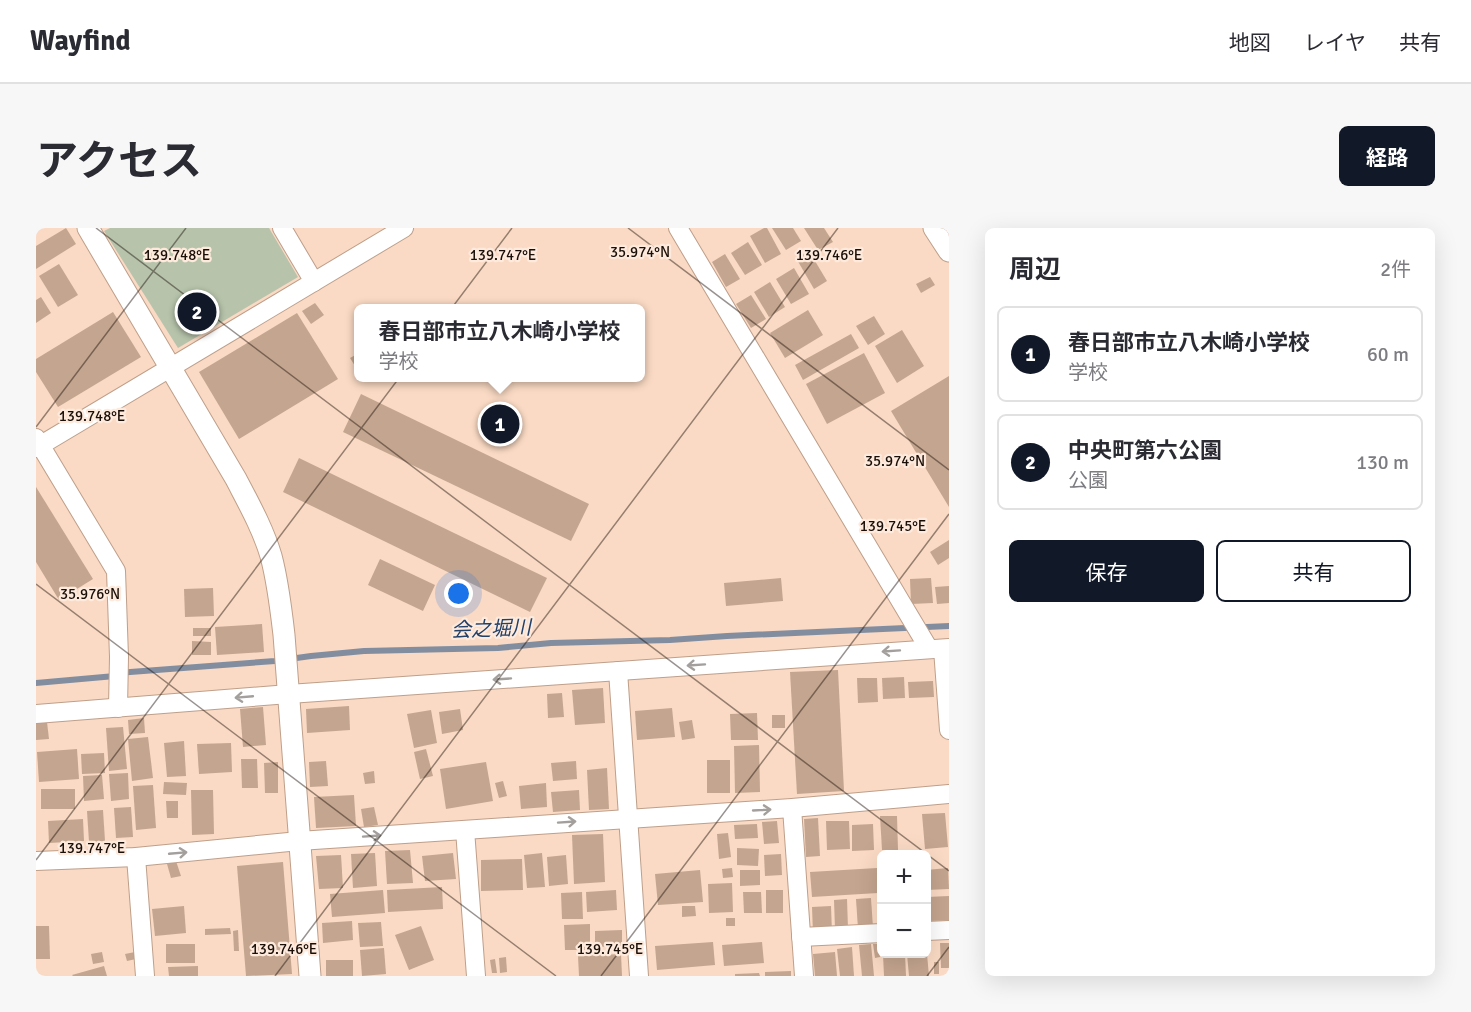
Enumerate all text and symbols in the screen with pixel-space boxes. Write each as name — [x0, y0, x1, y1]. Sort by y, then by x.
text: Wayfind — [30, 24, 131, 58]
text: 地図 — [1229, 30, 1271, 56]
text: レイヤ — [1304, 30, 1366, 56]
text: 共有 — [1399, 30, 1441, 56]
button: 経路 — [1339, 126, 1435, 186]
text: アクセス — [36, 136, 202, 187]
text: 35.974°N — [610, 243, 670, 261]
text: 139.748°E — [144, 246, 210, 264]
text: 139.747°E — [470, 246, 536, 264]
text: 139.746°E — [796, 246, 862, 264]
text: 周辺 — [1009, 254, 1061, 286]
text: 2件 — [1380, 257, 1411, 282]
pin: 2 — [178, 290, 216, 334]
popup — [354, 304, 645, 382]
text: 春日部市立八木崎小学校 — [378, 318, 621, 345]
text: 春日部市立八木崎小学校 — [1068, 329, 1310, 356]
text: 1 — [1025, 342, 1036, 367]
text: 60 m — [1367, 342, 1409, 367]
text: 学校 — [378, 349, 418, 374]
text: 学校 — [1068, 360, 1108, 385]
pin: 1 — [480, 402, 520, 446]
text: 139.748°E — [59, 407, 125, 425]
text: 中央町第六公園 — [1068, 437, 1222, 464]
text: 2 — [1025, 450, 1036, 475]
text: 130 m — [1356, 450, 1409, 475]
text: 35.974°N — [865, 452, 925, 470]
text: 公園 — [1068, 468, 1108, 493]
text: 139.745°E — [860, 517, 926, 535]
button: 保存 — [1009, 540, 1204, 602]
button: 共有 — [1216, 540, 1411, 602]
your location — [444, 579, 473, 608]
text: 35.976°N — [60, 585, 120, 603]
water label: 会之堀川 — [451, 615, 533, 643]
one-way arrow — [881, 646, 901, 657]
one-way arrow — [687, 660, 707, 671]
one-way arrow — [492, 673, 512, 684]
one-way arrow — [235, 692, 255, 703]
one-way arrow — [751, 804, 771, 815]
one-way arrow — [557, 817, 576, 828]
one-way arrow — [362, 830, 382, 841]
text: 139.747°E — [59, 839, 125, 857]
one-way arrow — [168, 847, 188, 858]
map controls — [877, 850, 931, 958]
button: + — [877, 850, 931, 904]
button: − — [877, 904, 931, 958]
text: 139.746°E — [251, 940, 317, 958]
text: 139.745°E — [577, 940, 643, 958]

